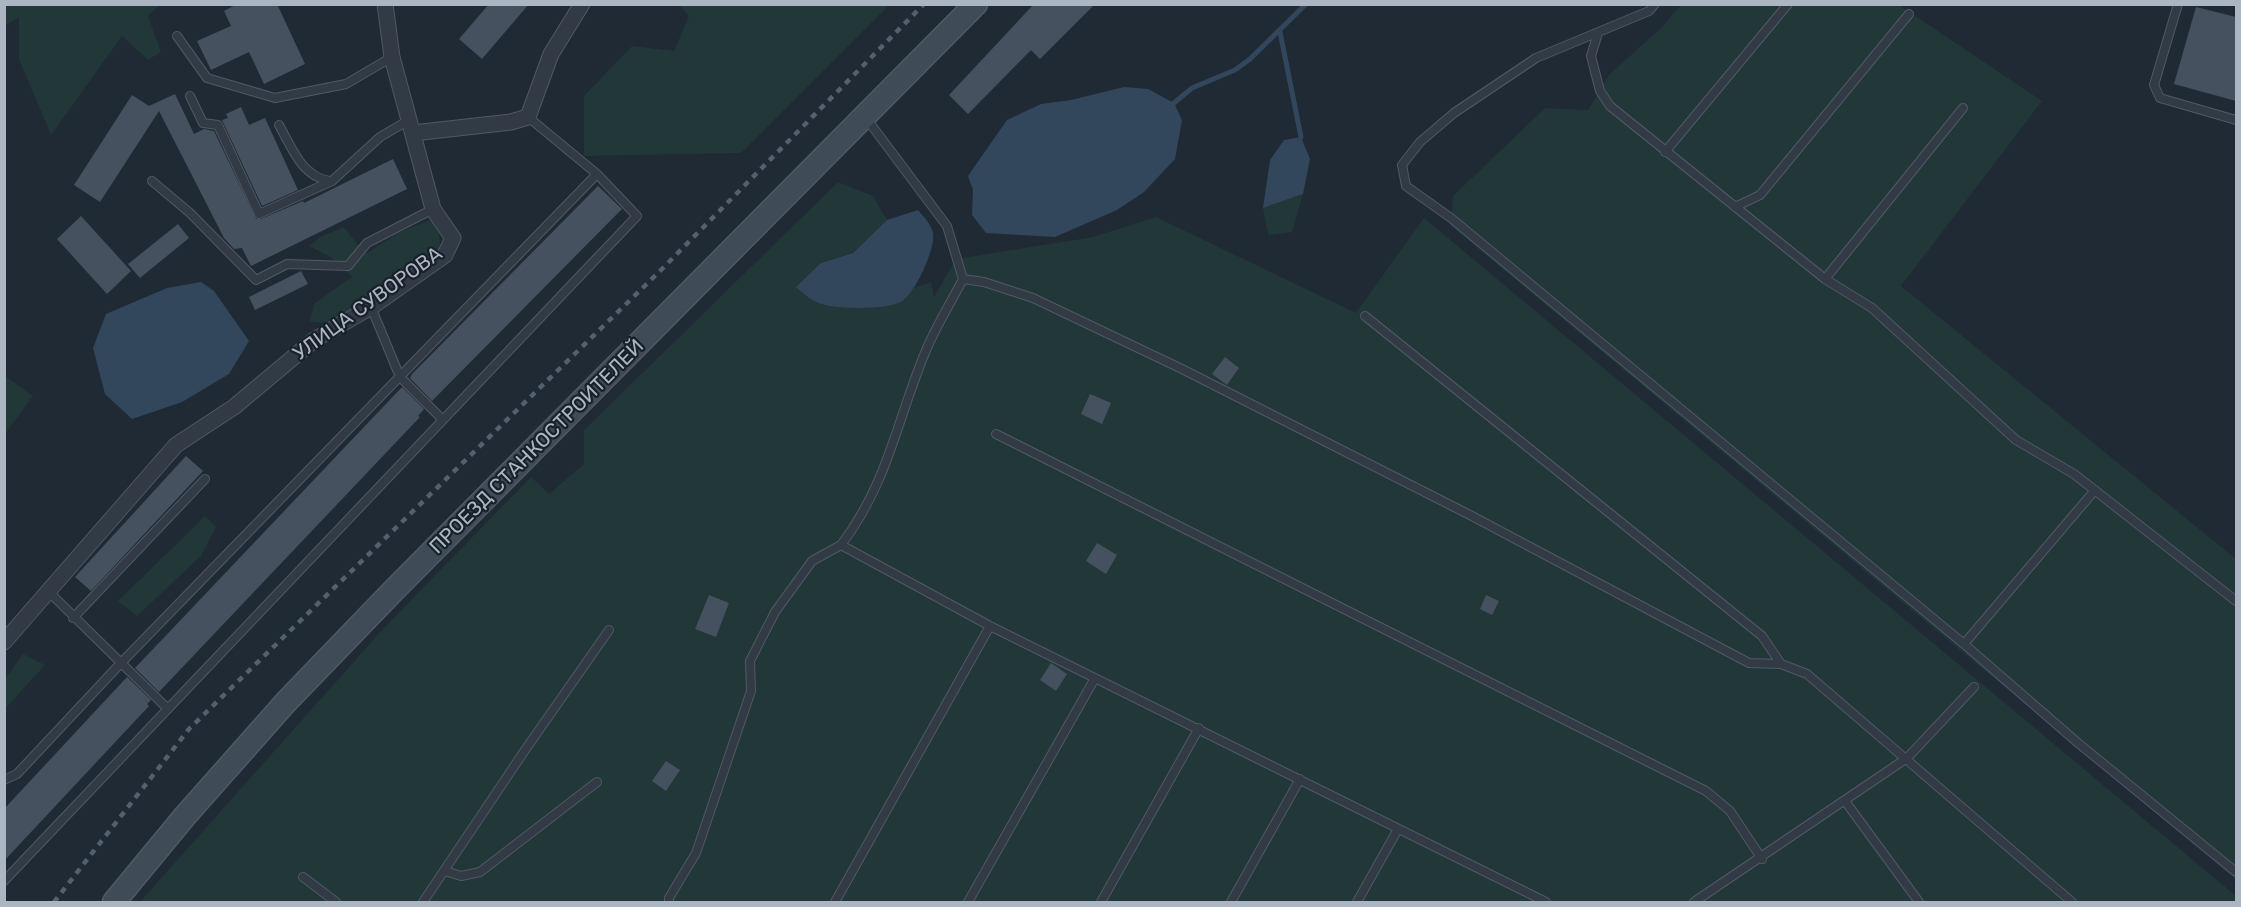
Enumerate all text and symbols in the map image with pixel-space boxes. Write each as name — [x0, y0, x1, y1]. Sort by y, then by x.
street label: УЛИЦА СУВОРОВА — [289, 242, 447, 366]
street label: ПРОЕЗД СТАНКОСТРОИТЕЛЕЙ — [425, 335, 649, 559]

